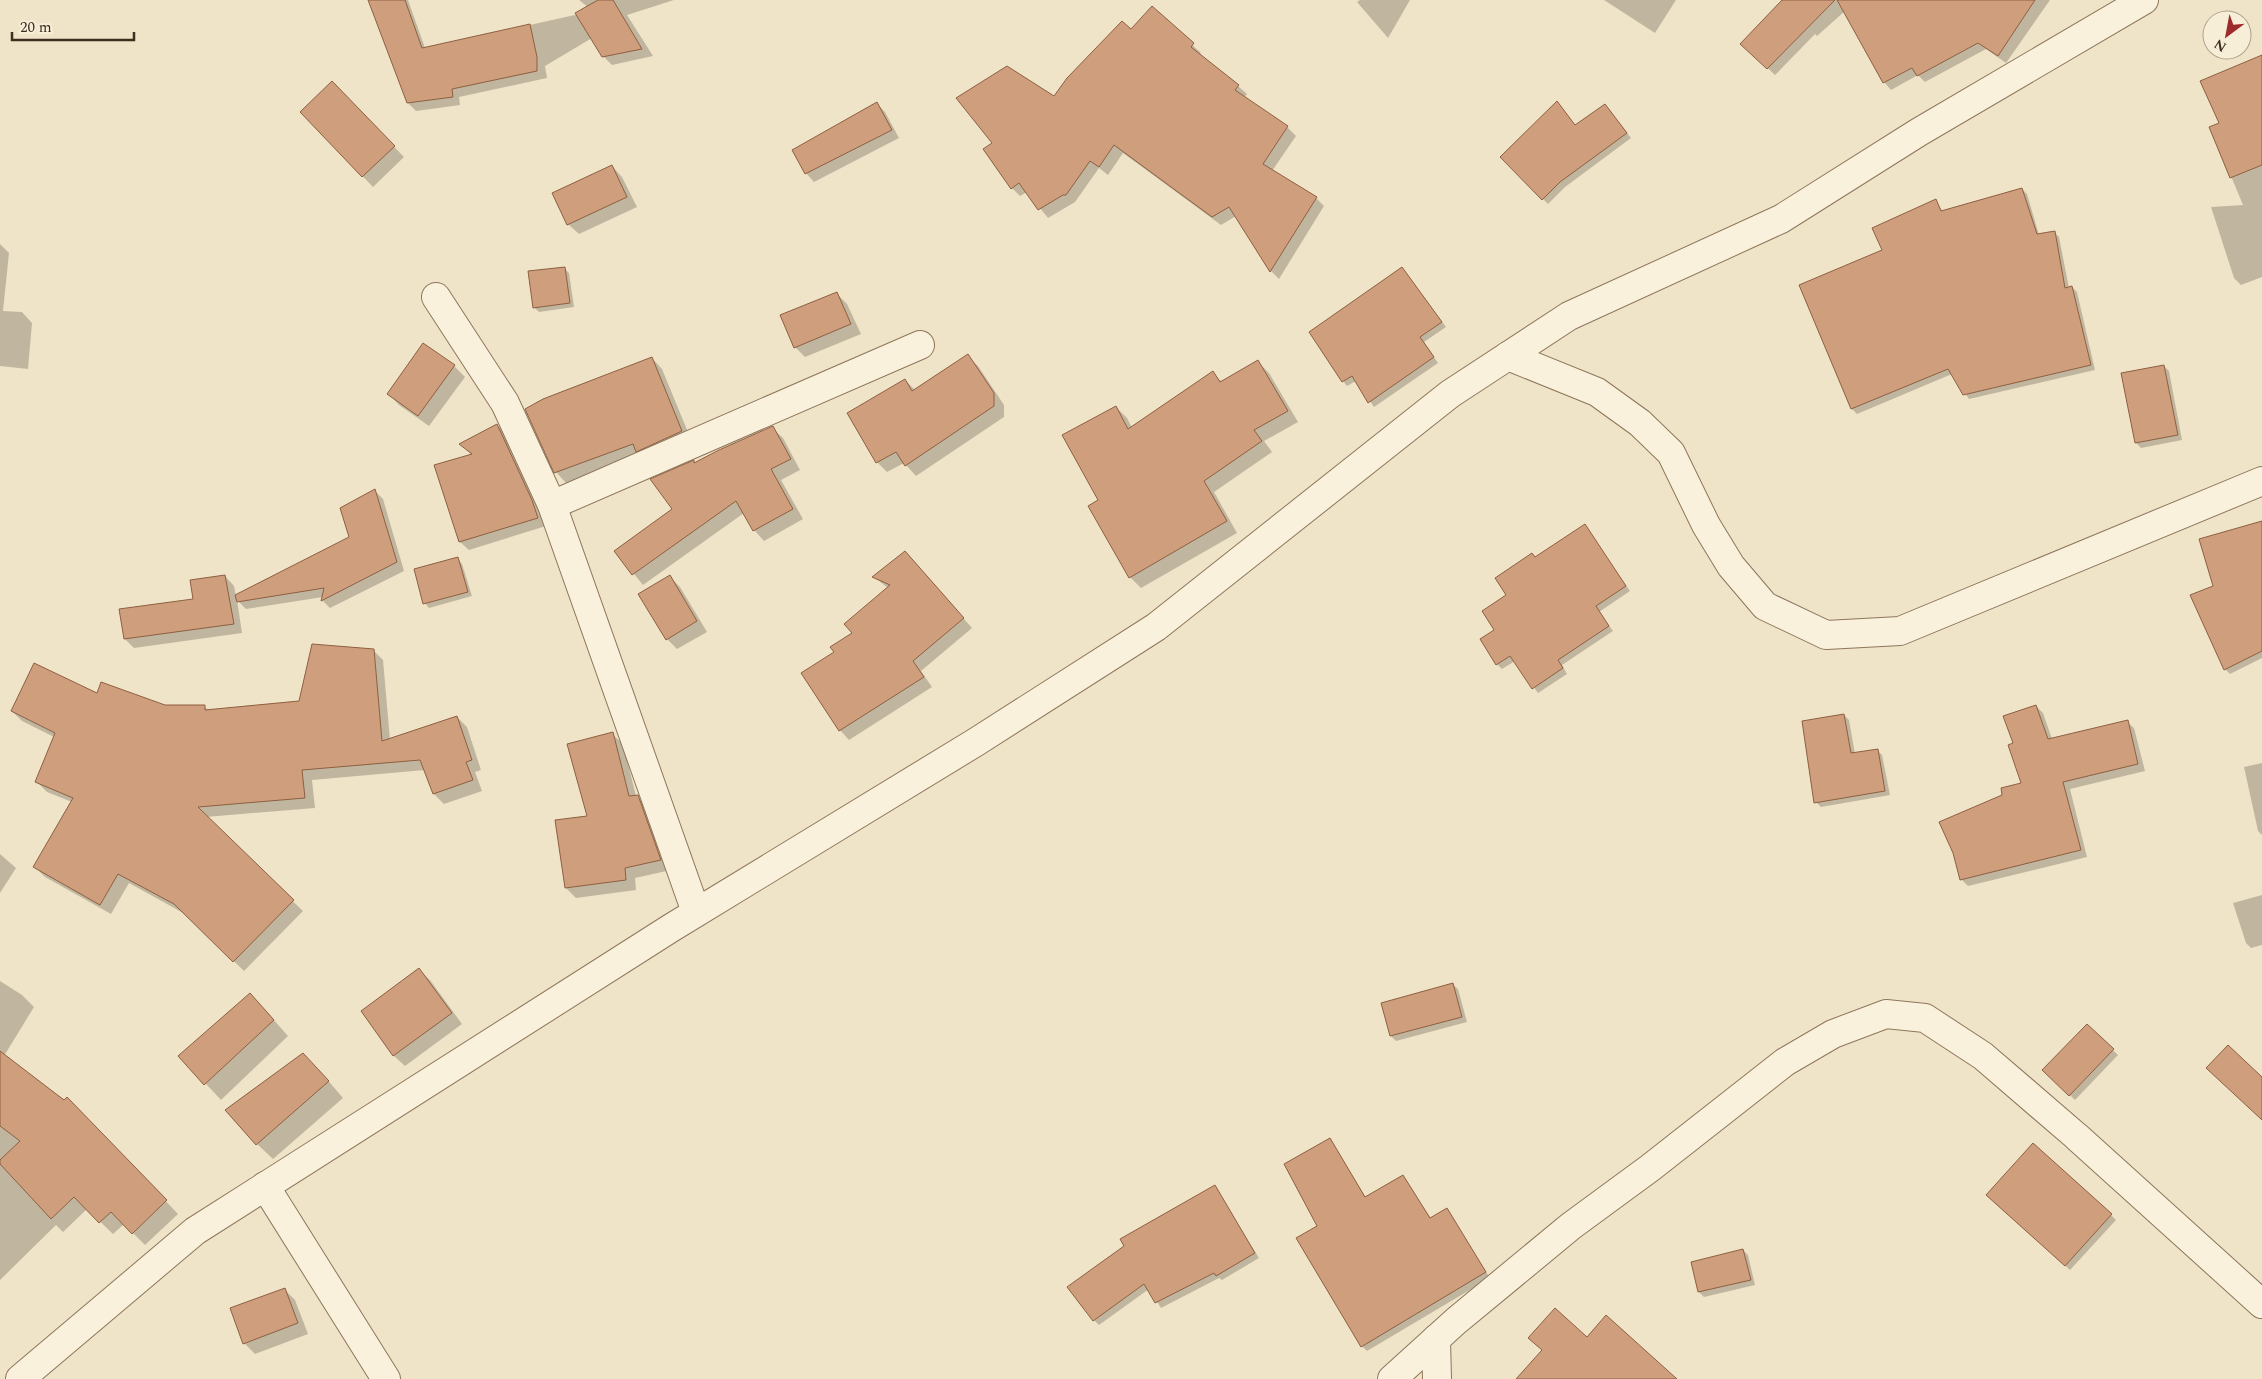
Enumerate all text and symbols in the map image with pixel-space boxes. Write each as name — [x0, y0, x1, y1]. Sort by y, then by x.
scale bar — [12, 10, 135, 42]
north arrow — [2202, 10, 2252, 60]
text: 20 m — [20, 16, 52, 39]
text: N — [2210, 34, 2231, 58]

